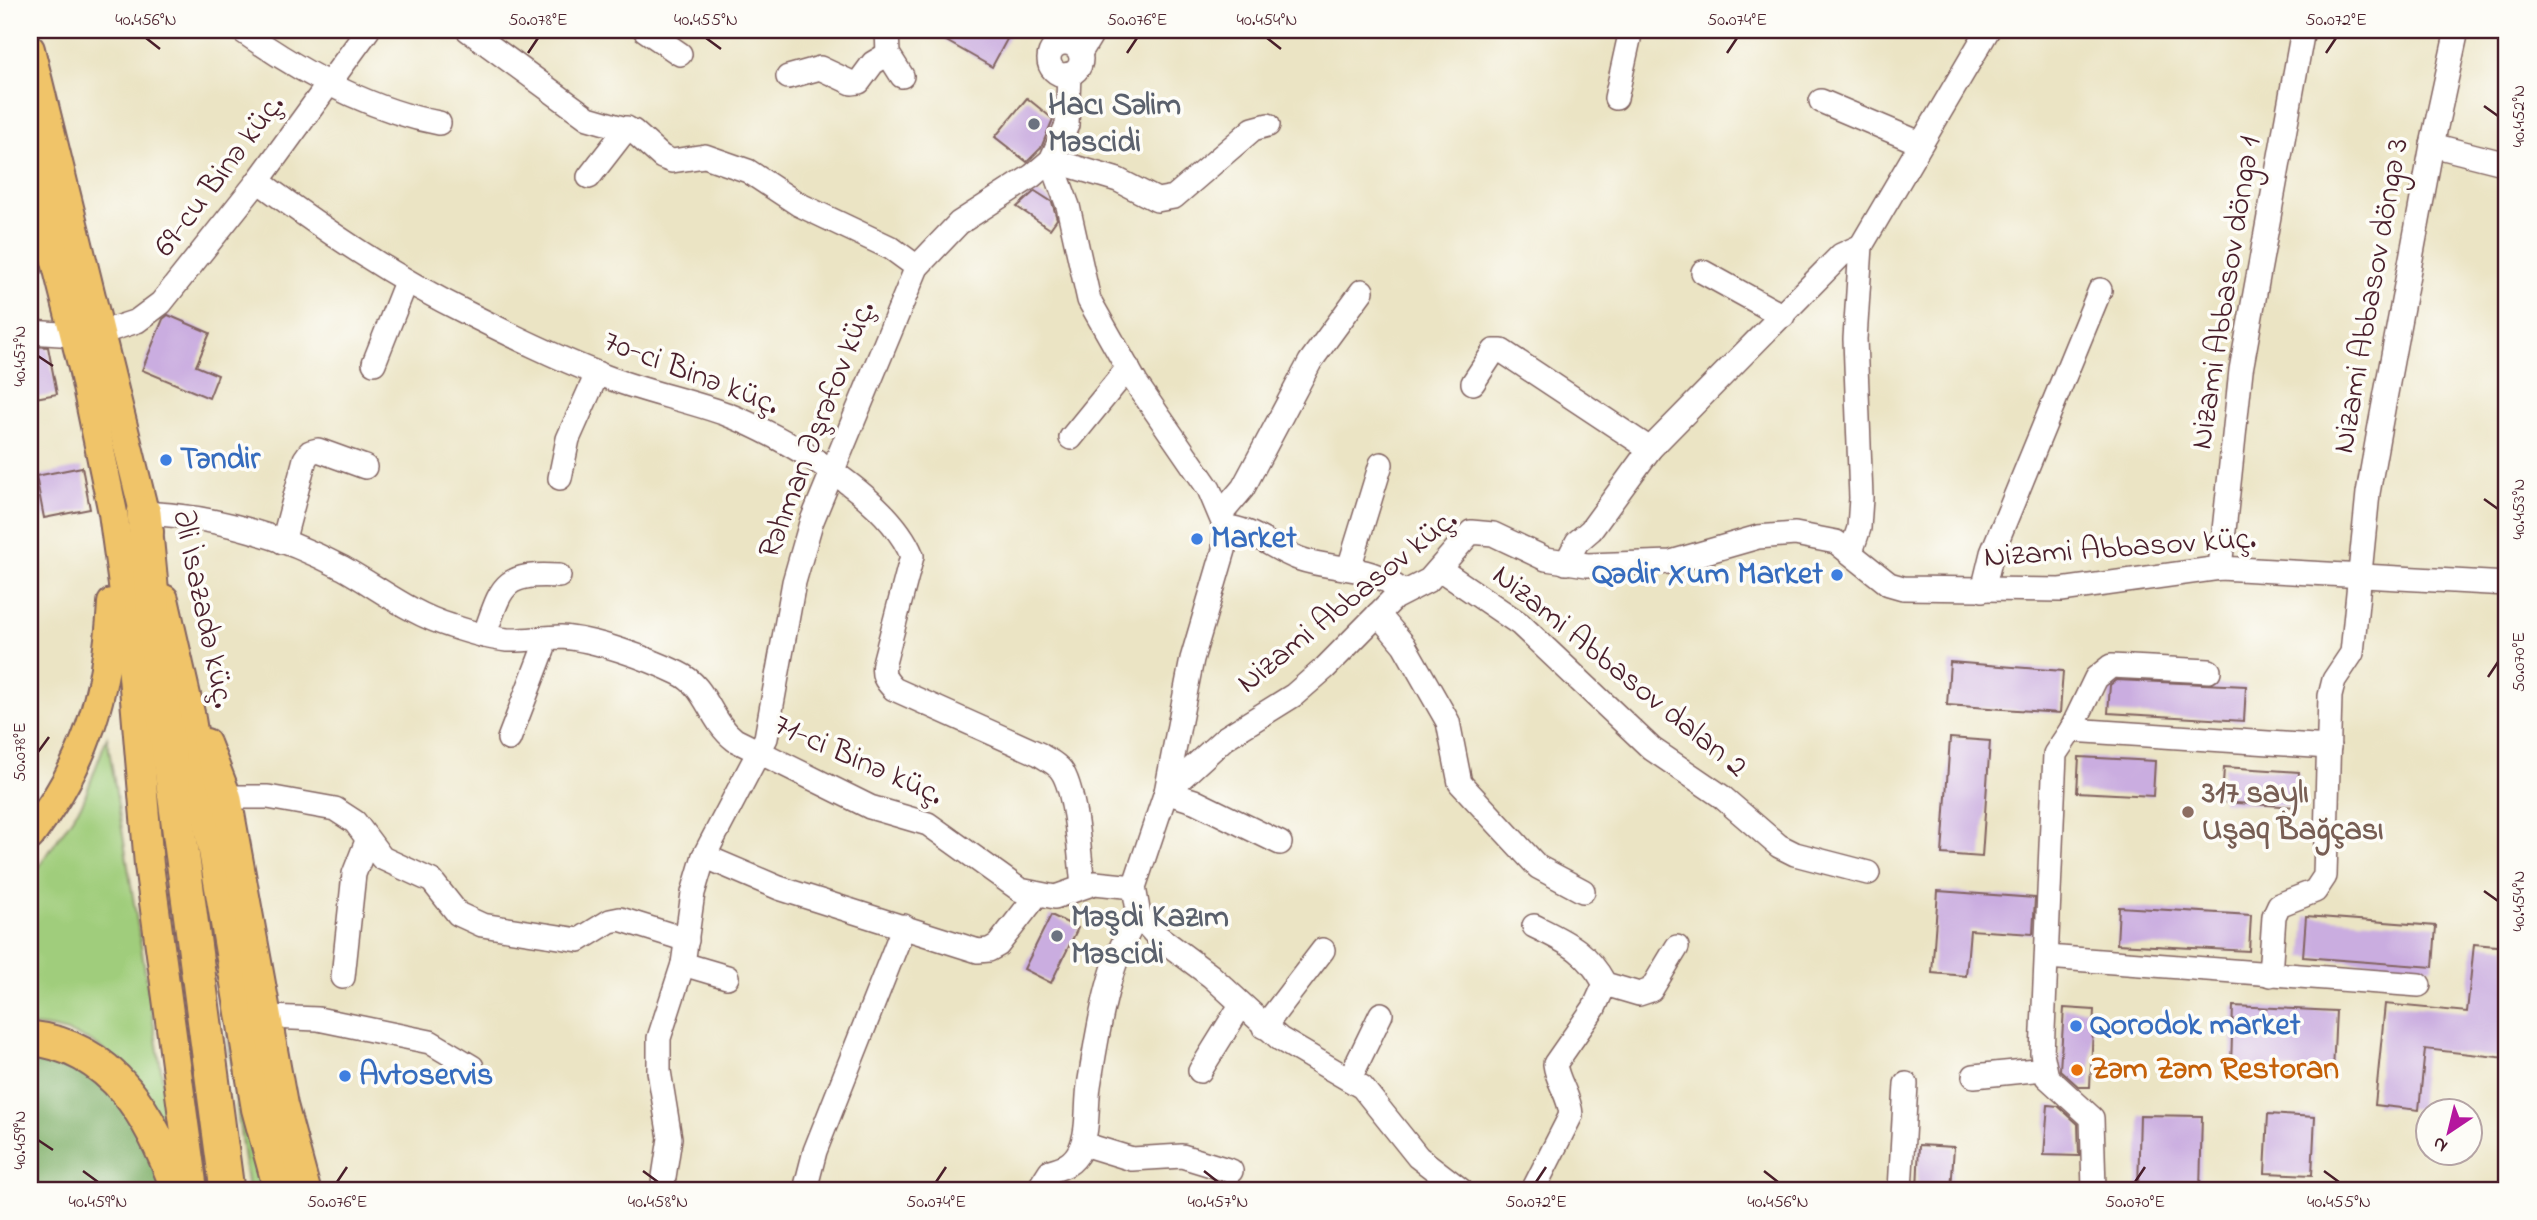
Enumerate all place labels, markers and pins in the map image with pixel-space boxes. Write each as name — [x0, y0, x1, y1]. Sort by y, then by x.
place label: Hacı Səlim Məscidi — [1048, 83, 1181, 167]
marker: Hacı Səlim Məscidi — [1026, 116, 1042, 132]
place label: Təndir — [180, 437, 261, 484]
marker: Təndir — [158, 452, 174, 468]
place label: Market — [1211, 516, 1297, 563]
marker: Market — [1189, 531, 1205, 547]
place label: Qədir Xum Market — [1592, 552, 1823, 599]
marker: Qədir Xum Market — [1829, 567, 1845, 583]
place label: 317 saylı Uşaq Bağçası — [2201, 771, 2384, 856]
marker: 317 saylı Uşaq Bağçası — [2180, 804, 2196, 820]
place label: Məşdi Kazım Məscidi — [1071, 895, 1229, 979]
marker: Məşdi Kazım Məscidi — [1049, 928, 1065, 944]
place label: Qorodok market — [2090, 1003, 2301, 1050]
marker: Qorodok market — [2068, 1018, 2084, 1034]
place label: Zəm Zəm Restoran — [2091, 1047, 2339, 1094]
place label: Avtoservis — [359, 1053, 493, 1100]
marker: Zəm Zəm Restoran — [2069, 1062, 2085, 1078]
marker: Avtoservis — [337, 1068, 353, 1084]

